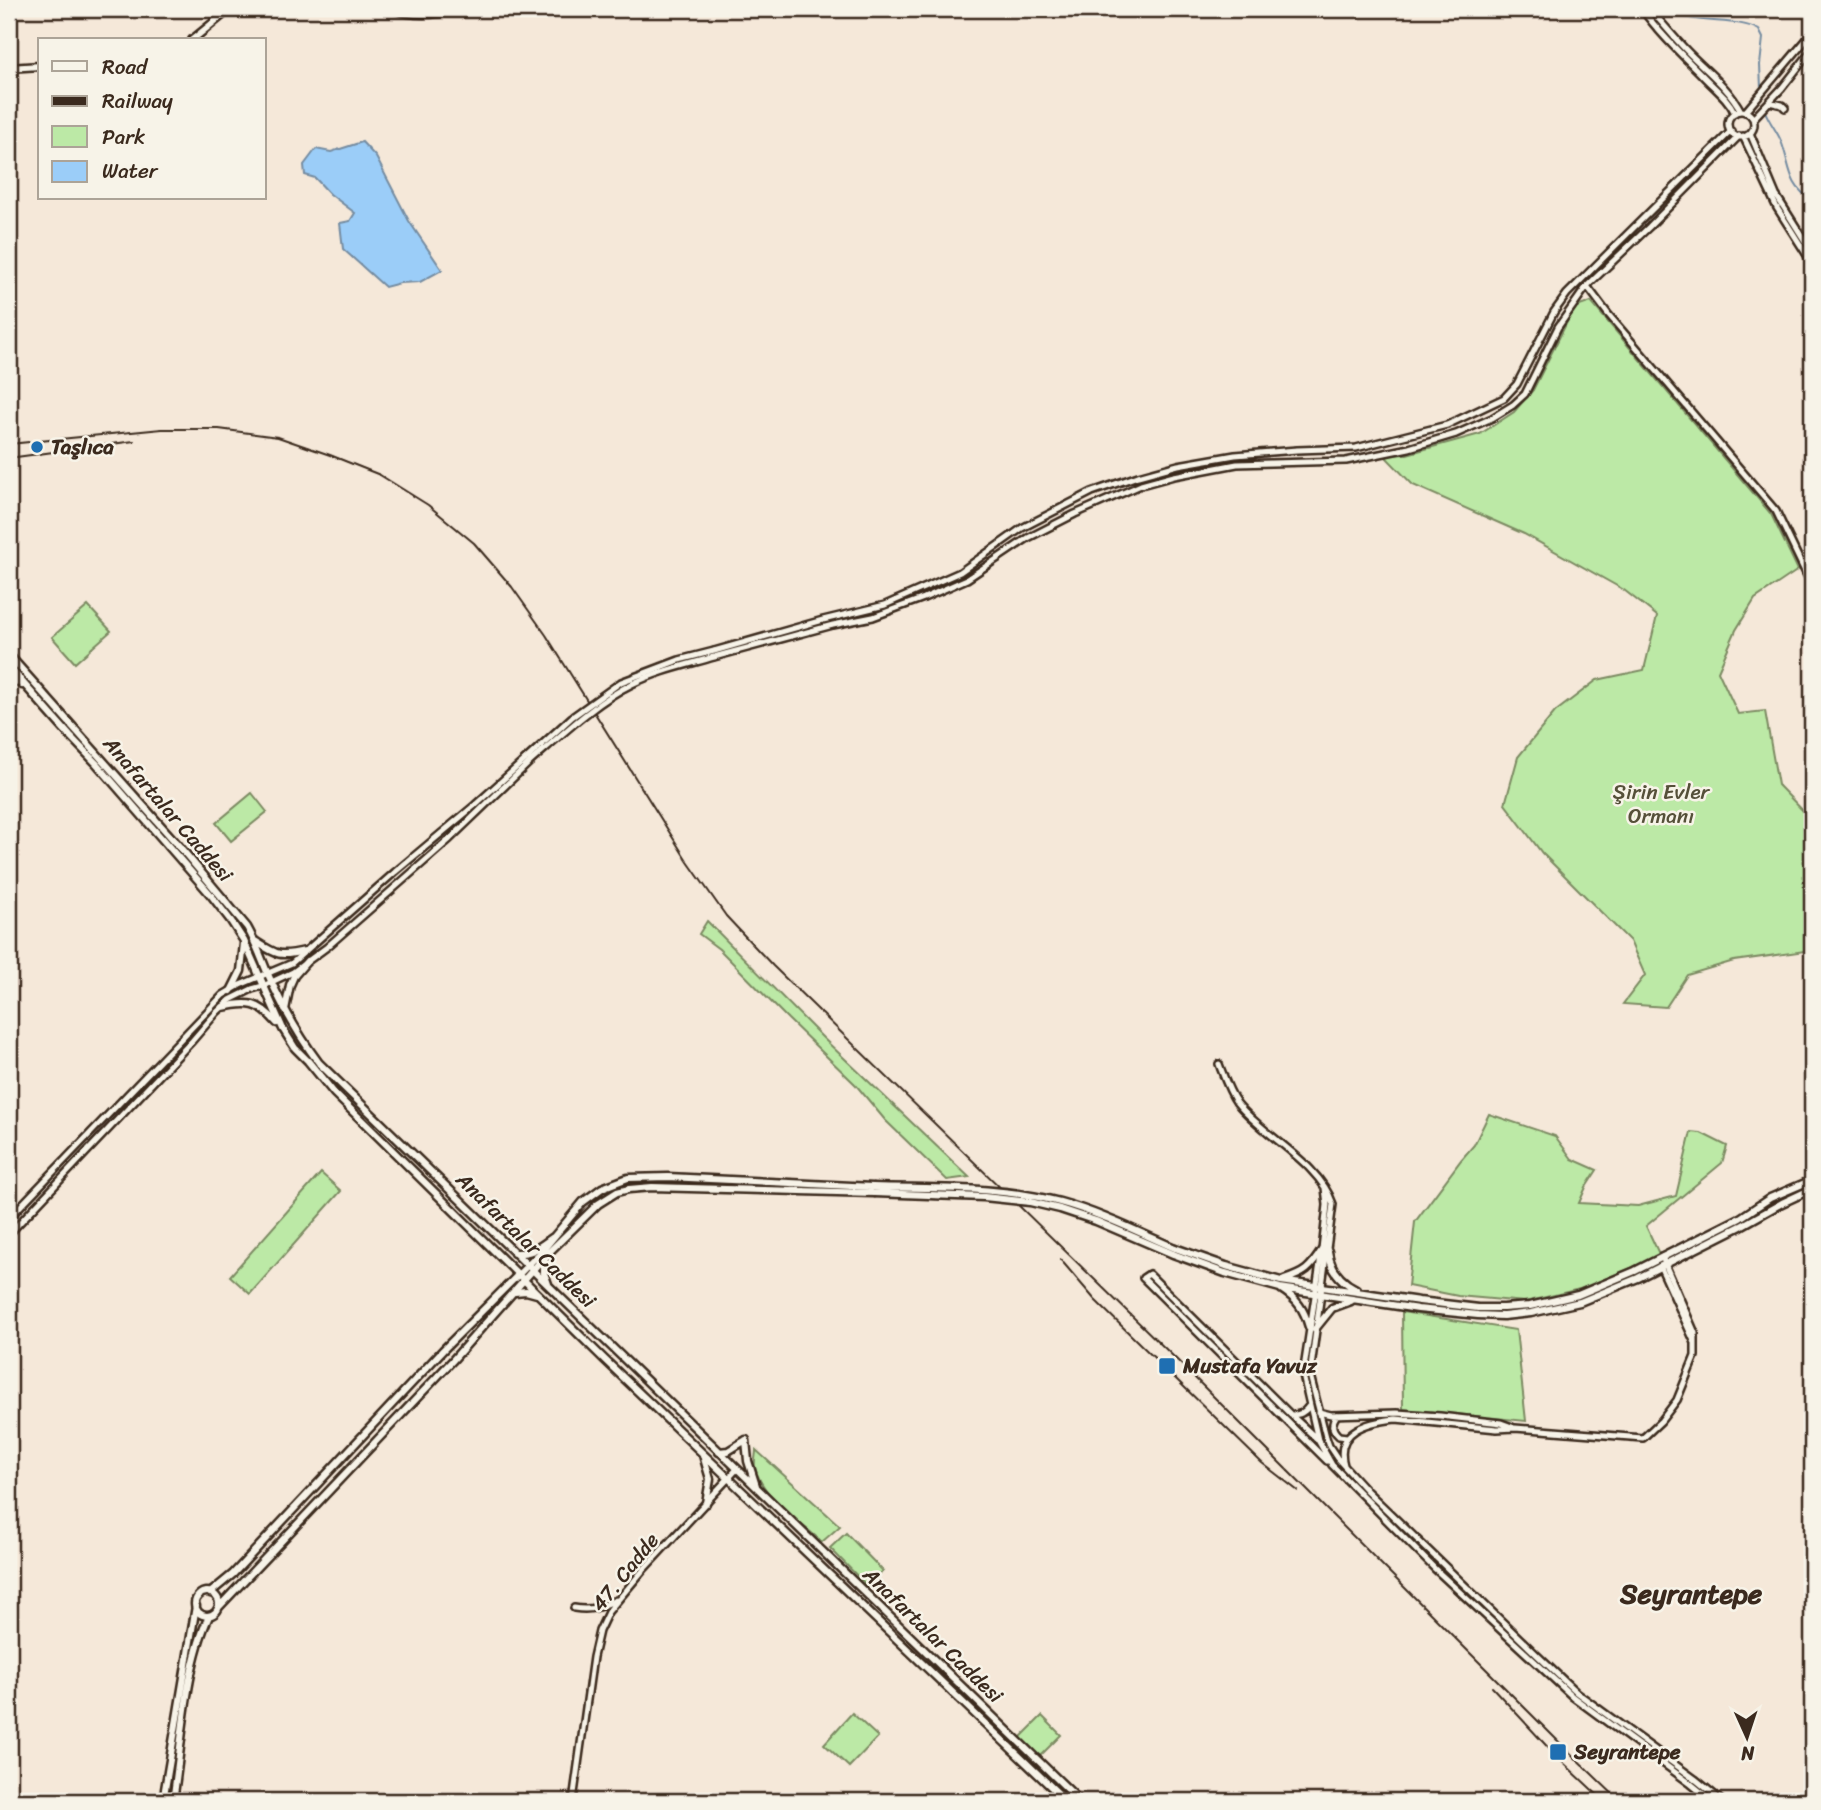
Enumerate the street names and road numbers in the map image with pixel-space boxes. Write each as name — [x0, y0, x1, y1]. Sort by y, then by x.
street label: Anafartalar Caddesi — [92, 726, 244, 892]
street label: Anafartalar Caddesi — [446, 1162, 606, 1319]
street label: 47. Cadde — [581, 1524, 669, 1620]
street label: Anafartalar Caddesi — [853, 1557, 1013, 1714]

